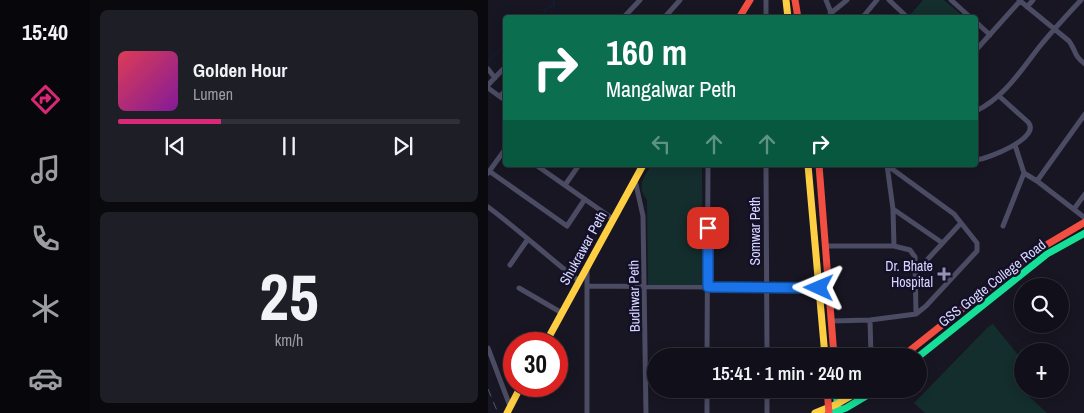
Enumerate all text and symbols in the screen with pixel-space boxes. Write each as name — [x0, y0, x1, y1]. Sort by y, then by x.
text: 15:40 — [22, 17, 68, 47]
text: 160 m — [606, 29, 687, 76]
icon: right — [523, 35, 588, 100]
text: Golden Hour — [193, 57, 287, 83]
text: Mangalwar Peth — [606, 74, 736, 104]
icon: directions — [28, 82, 63, 117]
text: Lumen — [193, 83, 233, 105]
icon: left — [647, 130, 675, 158]
icon: ahead — [700, 130, 728, 158]
icon: ahead — [753, 130, 781, 158]
icon: right — [806, 130, 834, 158]
icon: previous — [161, 132, 189, 160]
icon: pause — [275, 132, 303, 160]
icon: next — [389, 132, 417, 160]
icon: music — [28, 152, 63, 187]
street label: Somwar Peth — [746, 197, 764, 265]
pin — [687, 207, 729, 249]
street label: Shukrawar Peth — [555, 208, 611, 288]
icon: arrive — [694, 214, 722, 242]
icon: phone — [28, 221, 63, 256]
street label: GSS Gogte College Road — [935, 235, 1049, 331]
text: 25 — [259, 253, 319, 340]
place label: Dr. Bhate Hospital — [885, 257, 933, 291]
street label: Budhwar Peth — [624, 260, 644, 332]
position arrow — [792, 261, 844, 313]
marker: Dr. Bhate Hospital — [937, 267, 951, 281]
map controls — [1014, 278, 1069, 398]
button: search — [1014, 278, 1069, 333]
icon: climate — [28, 291, 63, 326]
text: km/h — [275, 329, 303, 351]
speed limit sign: 30 — [503, 332, 568, 397]
button: + — [1014, 343, 1069, 398]
text: 15:41 · 1 min · 240 m — [712, 360, 862, 386]
icon: car — [28, 361, 63, 396]

